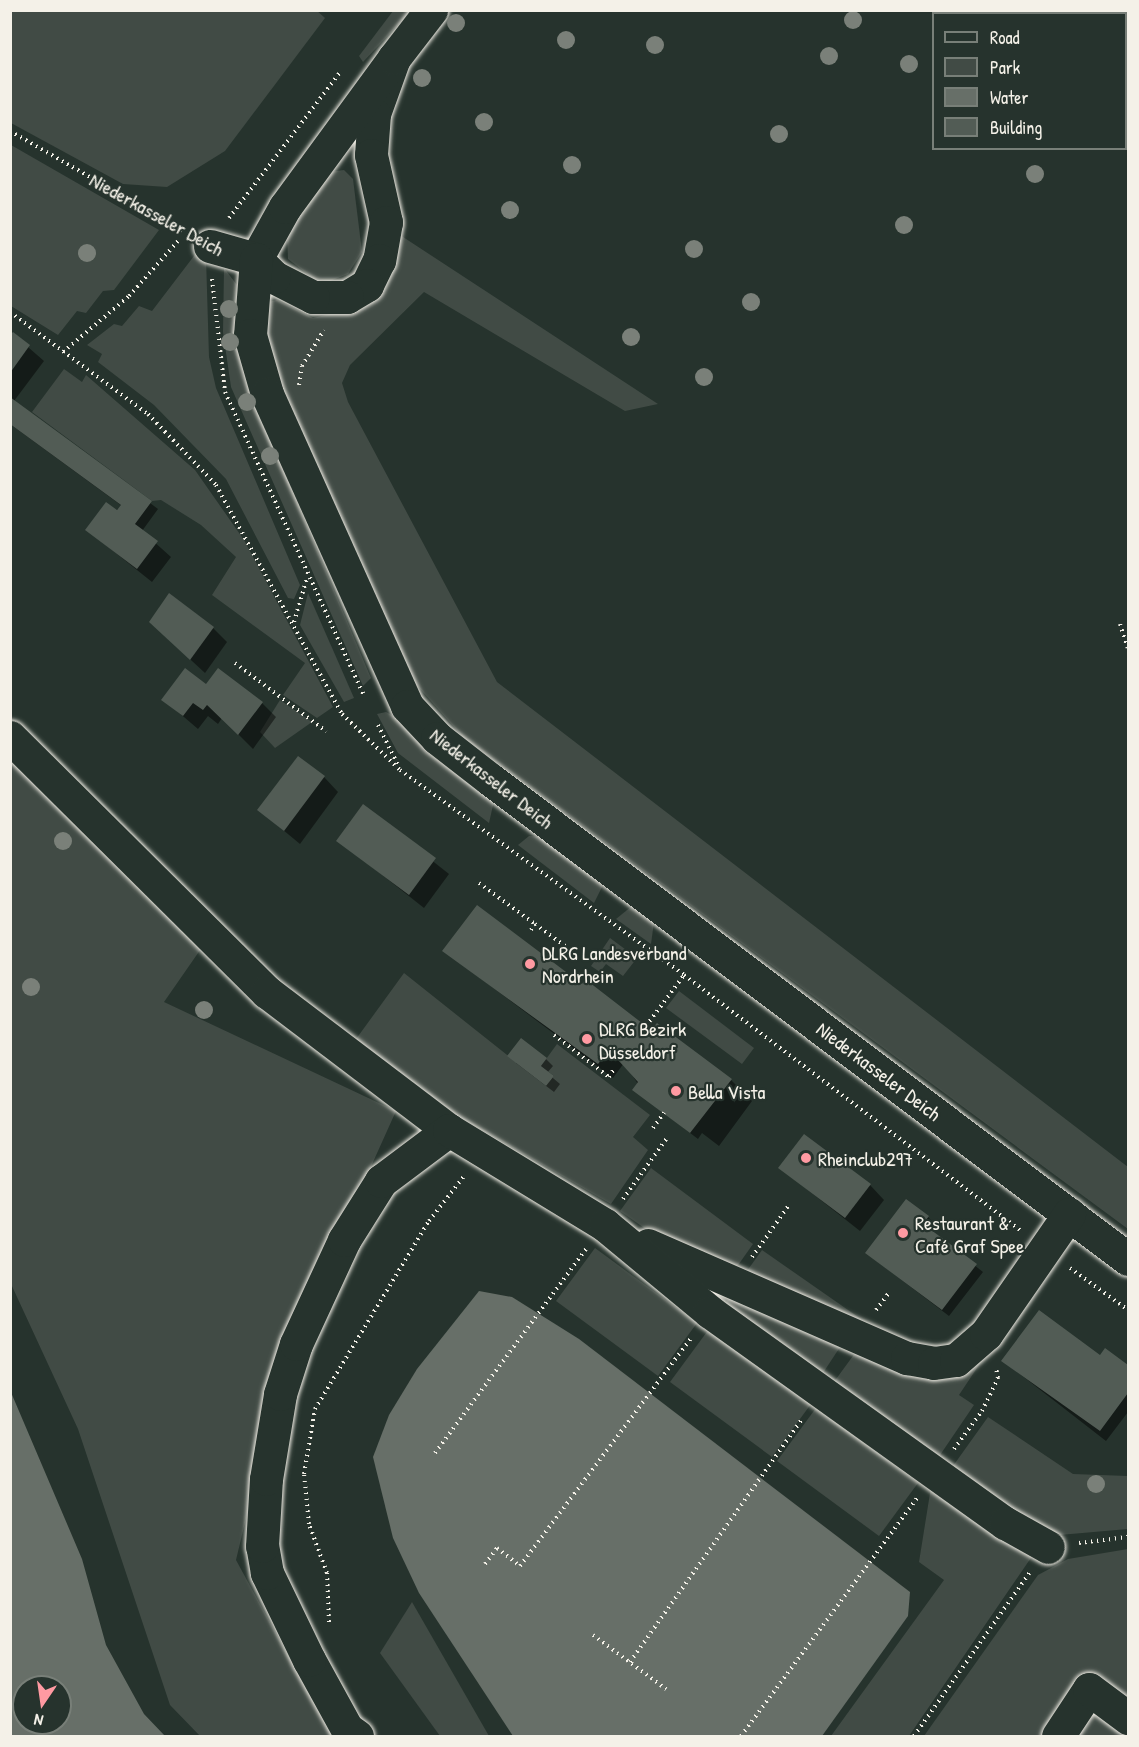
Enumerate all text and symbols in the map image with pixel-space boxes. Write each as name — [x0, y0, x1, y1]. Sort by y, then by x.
legend — [932, 12, 1127, 150]
text: Road — [990, 25, 1020, 50]
text: Park — [990, 55, 1020, 80]
text: Water — [990, 85, 1028, 110]
text: Building — [990, 115, 1042, 140]
street label: Niederkasseler Deich — [86, 167, 228, 261]
street label: Niederkasseler Deich — [426, 722, 558, 834]
place label: DLRG Landesverband Nordrhein — [542, 940, 687, 987]
marker: DLRG Landesverband Nordrhein — [523, 957, 537, 971]
place label: DLRG Bezirk Düsseldorf — [599, 1016, 686, 1063]
street label: Niederkasseler Deich — [812, 1016, 946, 1126]
marker: DLRG Bezirk Düsseldorf — [580, 1032, 594, 1046]
place label: Bella Vista — [688, 1079, 765, 1103]
marker: Bella Vista — [669, 1084, 683, 1098]
place label: Rheinclub297 — [818, 1146, 913, 1170]
marker: Rheinclub297 — [799, 1151, 813, 1165]
place label: Restaurant & Café Graf Spee — [915, 1210, 1024, 1257]
marker: Restaurant & Café Graf Spee — [896, 1226, 910, 1240]
north arrow — [12, 1675, 72, 1735]
text: N — [32, 1709, 45, 1732]

